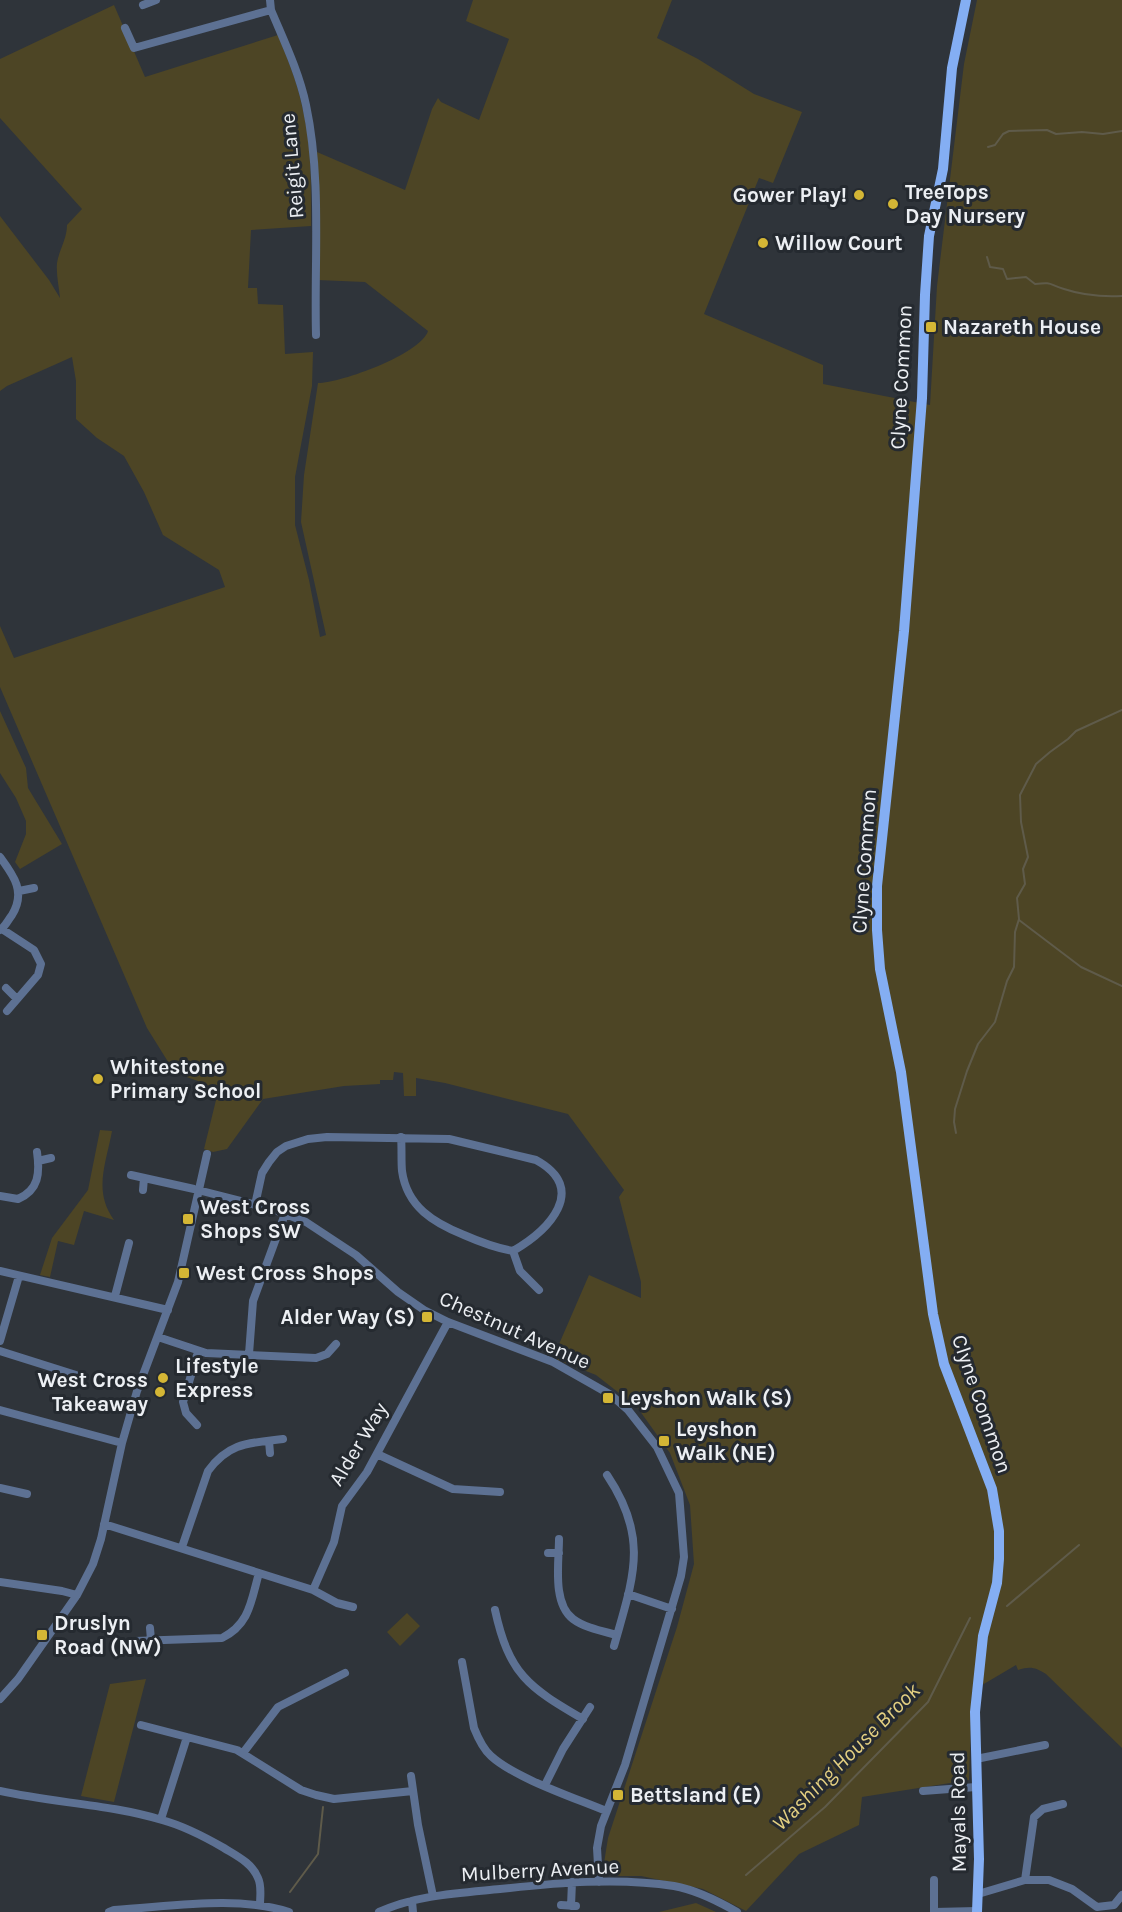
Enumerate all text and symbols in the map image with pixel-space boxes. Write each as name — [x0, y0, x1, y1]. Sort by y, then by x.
street label: Reigit Lane — [275, 112, 309, 220]
place label: TreeTops Day Nursery — [905, 180, 1026, 228]
place label: Gower Play! — [733, 183, 847, 207]
marker: Gower Play! — [852, 188, 866, 202]
marker: TreeTops Day Nursery — [886, 197, 900, 211]
place label: Willow Court — [775, 231, 903, 255]
marker: Willow Court — [756, 236, 770, 250]
street label: Clyne Common — [885, 304, 917, 450]
place label: Nazareth House — [943, 315, 1101, 339]
marker: Nazareth House — [924, 320, 938, 334]
street label: Clyne Common — [847, 788, 881, 934]
place label: Whitestone Primary School — [110, 1055, 261, 1103]
marker: Whitestone Primary School — [91, 1072, 105, 1086]
place label: West Cross Shops SW — [200, 1195, 310, 1243]
marker: West Cross Shops SW — [181, 1212, 195, 1226]
place label: West Cross Shops — [196, 1261, 374, 1285]
marker: West Cross Shops — [177, 1266, 191, 1280]
street label: Chestnut Avenue — [436, 1286, 594, 1374]
place label: Alder Way (S) — [281, 1305, 415, 1329]
marker: Alder Way (S) — [420, 1310, 434, 1324]
street label: Clyne Common — [947, 1332, 1017, 1476]
place label: Lifestyle Express — [175, 1354, 259, 1402]
place label: West Cross Takeaway — [38, 1368, 148, 1416]
marker: Lifestyle Express — [156, 1371, 170, 1385]
marker: West Cross Takeaway — [153, 1385, 167, 1399]
place label: Leyshon Walk (S) — [620, 1386, 792, 1410]
marker: Leyshon Walk (S) — [601, 1391, 615, 1405]
street label: Alder Way — [324, 1398, 392, 1490]
place label: Leyshon Walk (NE) — [676, 1417, 776, 1465]
marker: Leyshon Walk (NE) — [657, 1434, 671, 1448]
place label: Druslyn Road (NW) — [54, 1611, 162, 1659]
marker: Druslyn Road (NW) — [35, 1628, 49, 1642]
water label: Washing House Brook — [767, 1677, 926, 1836]
street label: Mayals Road — [945, 1751, 971, 1873]
place label: Bettsland (E) — [630, 1783, 761, 1807]
marker: Bettsland (E) — [611, 1788, 625, 1802]
street label: Mulberry Avenue — [460, 1854, 620, 1886]

